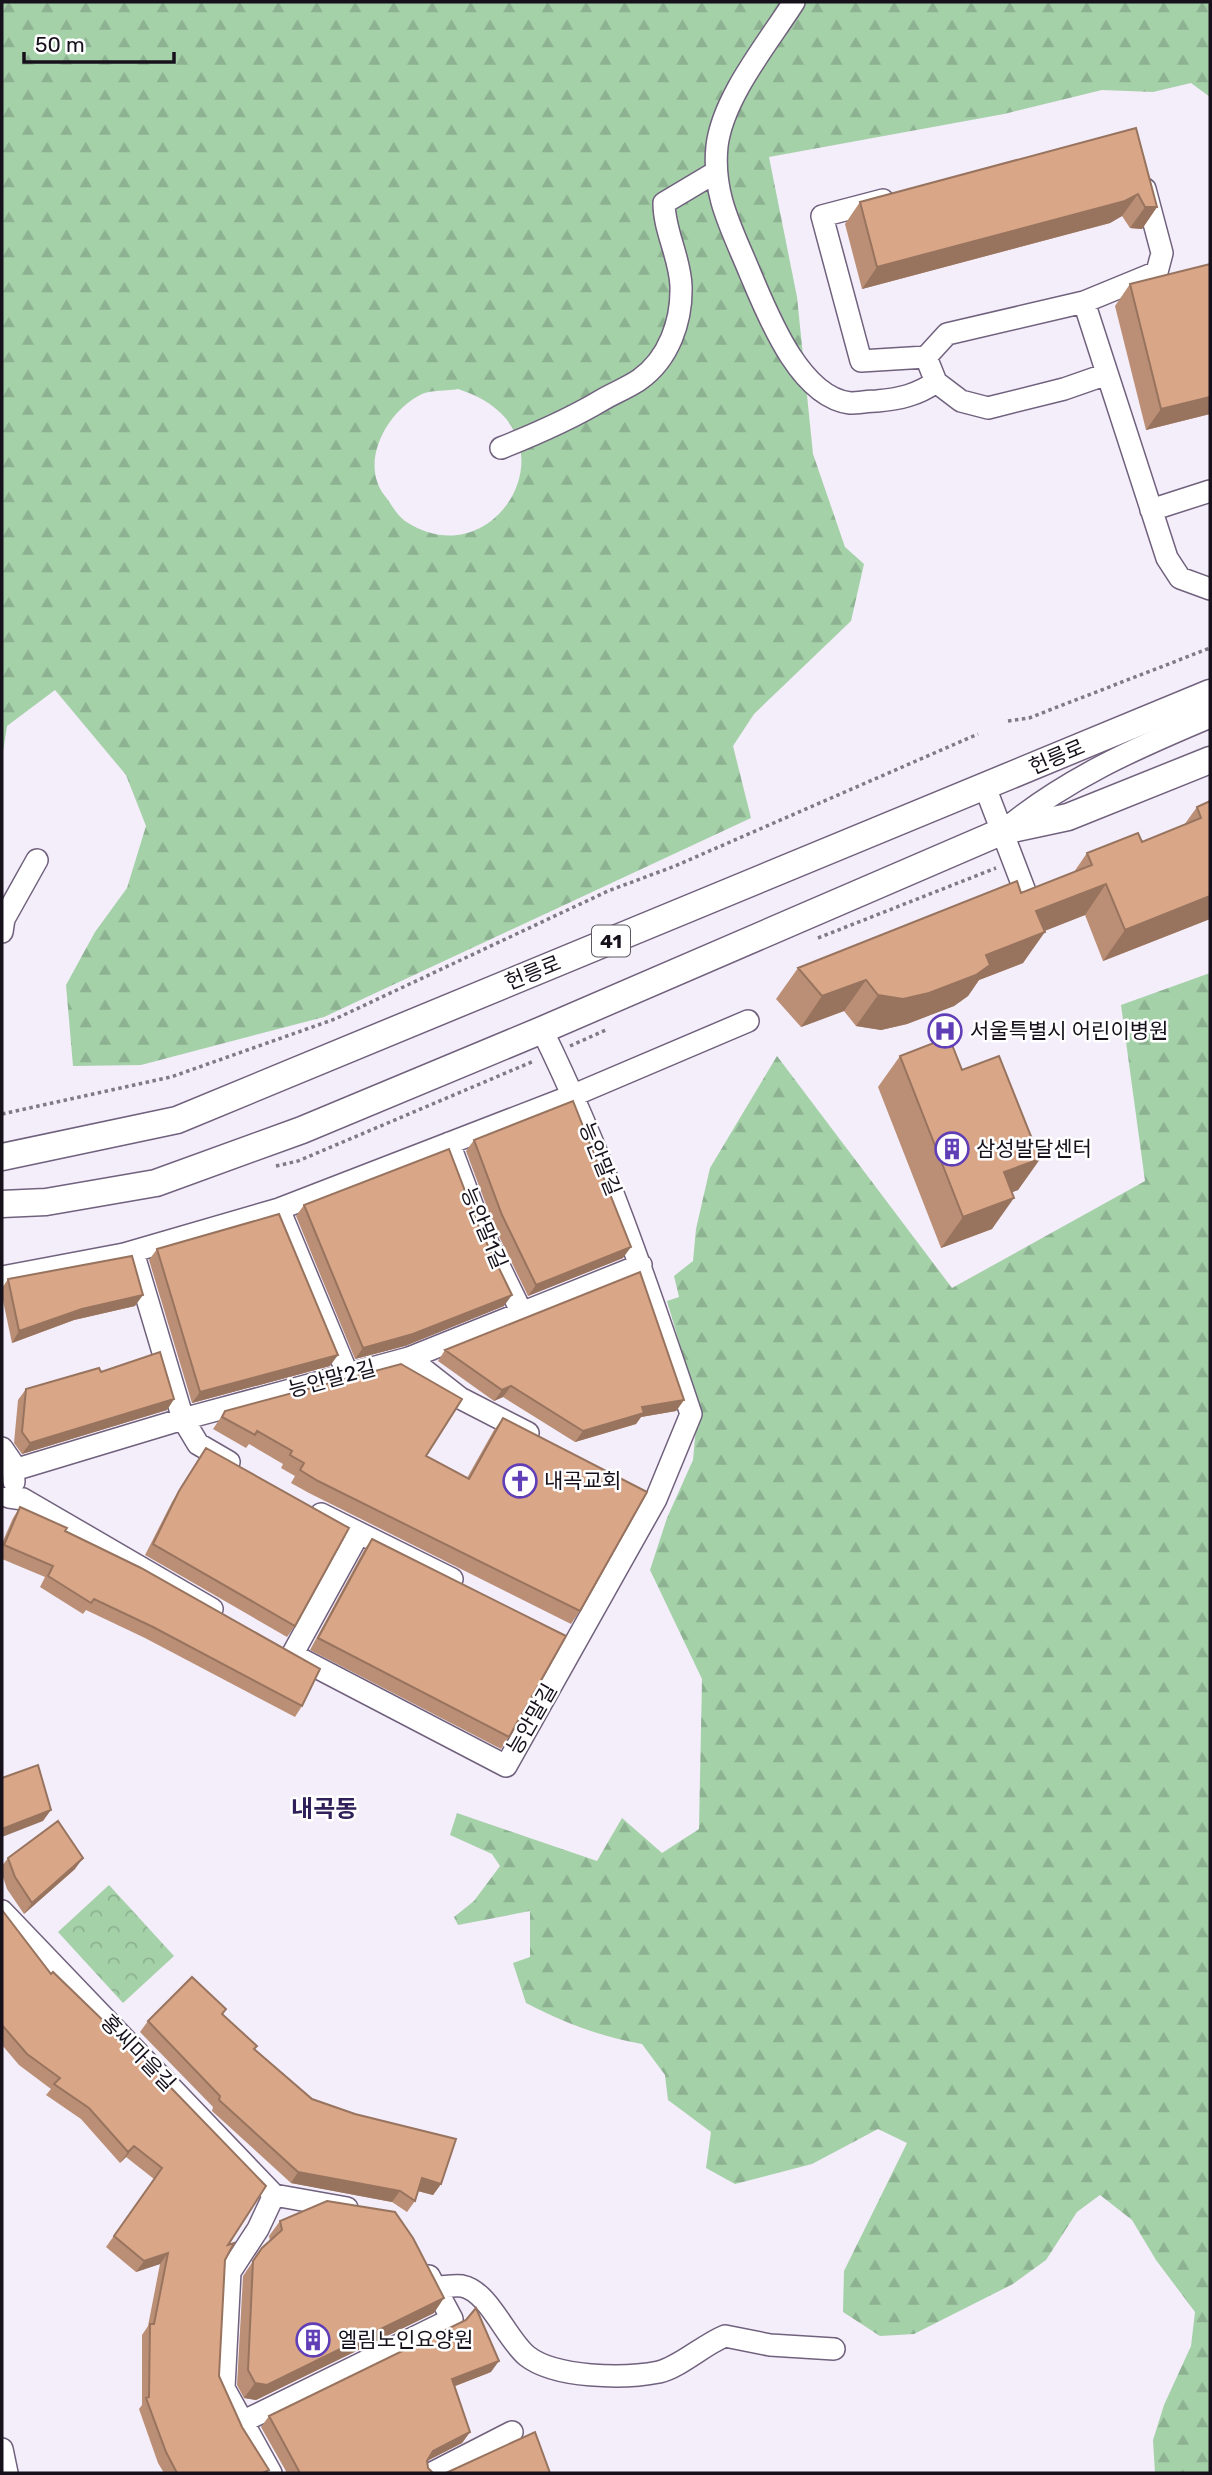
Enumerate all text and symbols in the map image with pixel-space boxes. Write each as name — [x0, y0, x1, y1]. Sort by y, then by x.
scale bar — [24, 21, 175, 65]
text: 50 m — [35, 32, 85, 57]
street label: 헌릉로 — [1025, 734, 1088, 779]
road number: 41 — [592, 925, 630, 956]
street label: 헌릉로 — [501, 950, 564, 995]
hospital icon: 서울특별시 어린이병원 — [926, 1012, 964, 1050]
place label: 서울특별시 어린이병원 — [970, 1018, 1168, 1043]
street label: 능안말길 — [574, 1118, 627, 1199]
building icon: 삼성발달센터 — [933, 1130, 971, 1168]
place label: 삼성발달센터 — [976, 1136, 1092, 1161]
street label: 능안말1길 — [456, 1183, 513, 1272]
street label: 능안말2길 — [285, 1355, 378, 1402]
church icon: 내곡교회 — [501, 1462, 539, 1500]
place label: 내곡교회 — [544, 1468, 621, 1493]
street label: 능안말길 — [501, 1679, 562, 1758]
district label: 내곡동 — [291, 1795, 357, 1823]
street label: 홍씨마을길 — [96, 2009, 181, 2096]
building icon: 엘림노인요양원 — [294, 2321, 332, 2359]
place label: 엘림노인요양원 — [338, 2327, 473, 2352]

